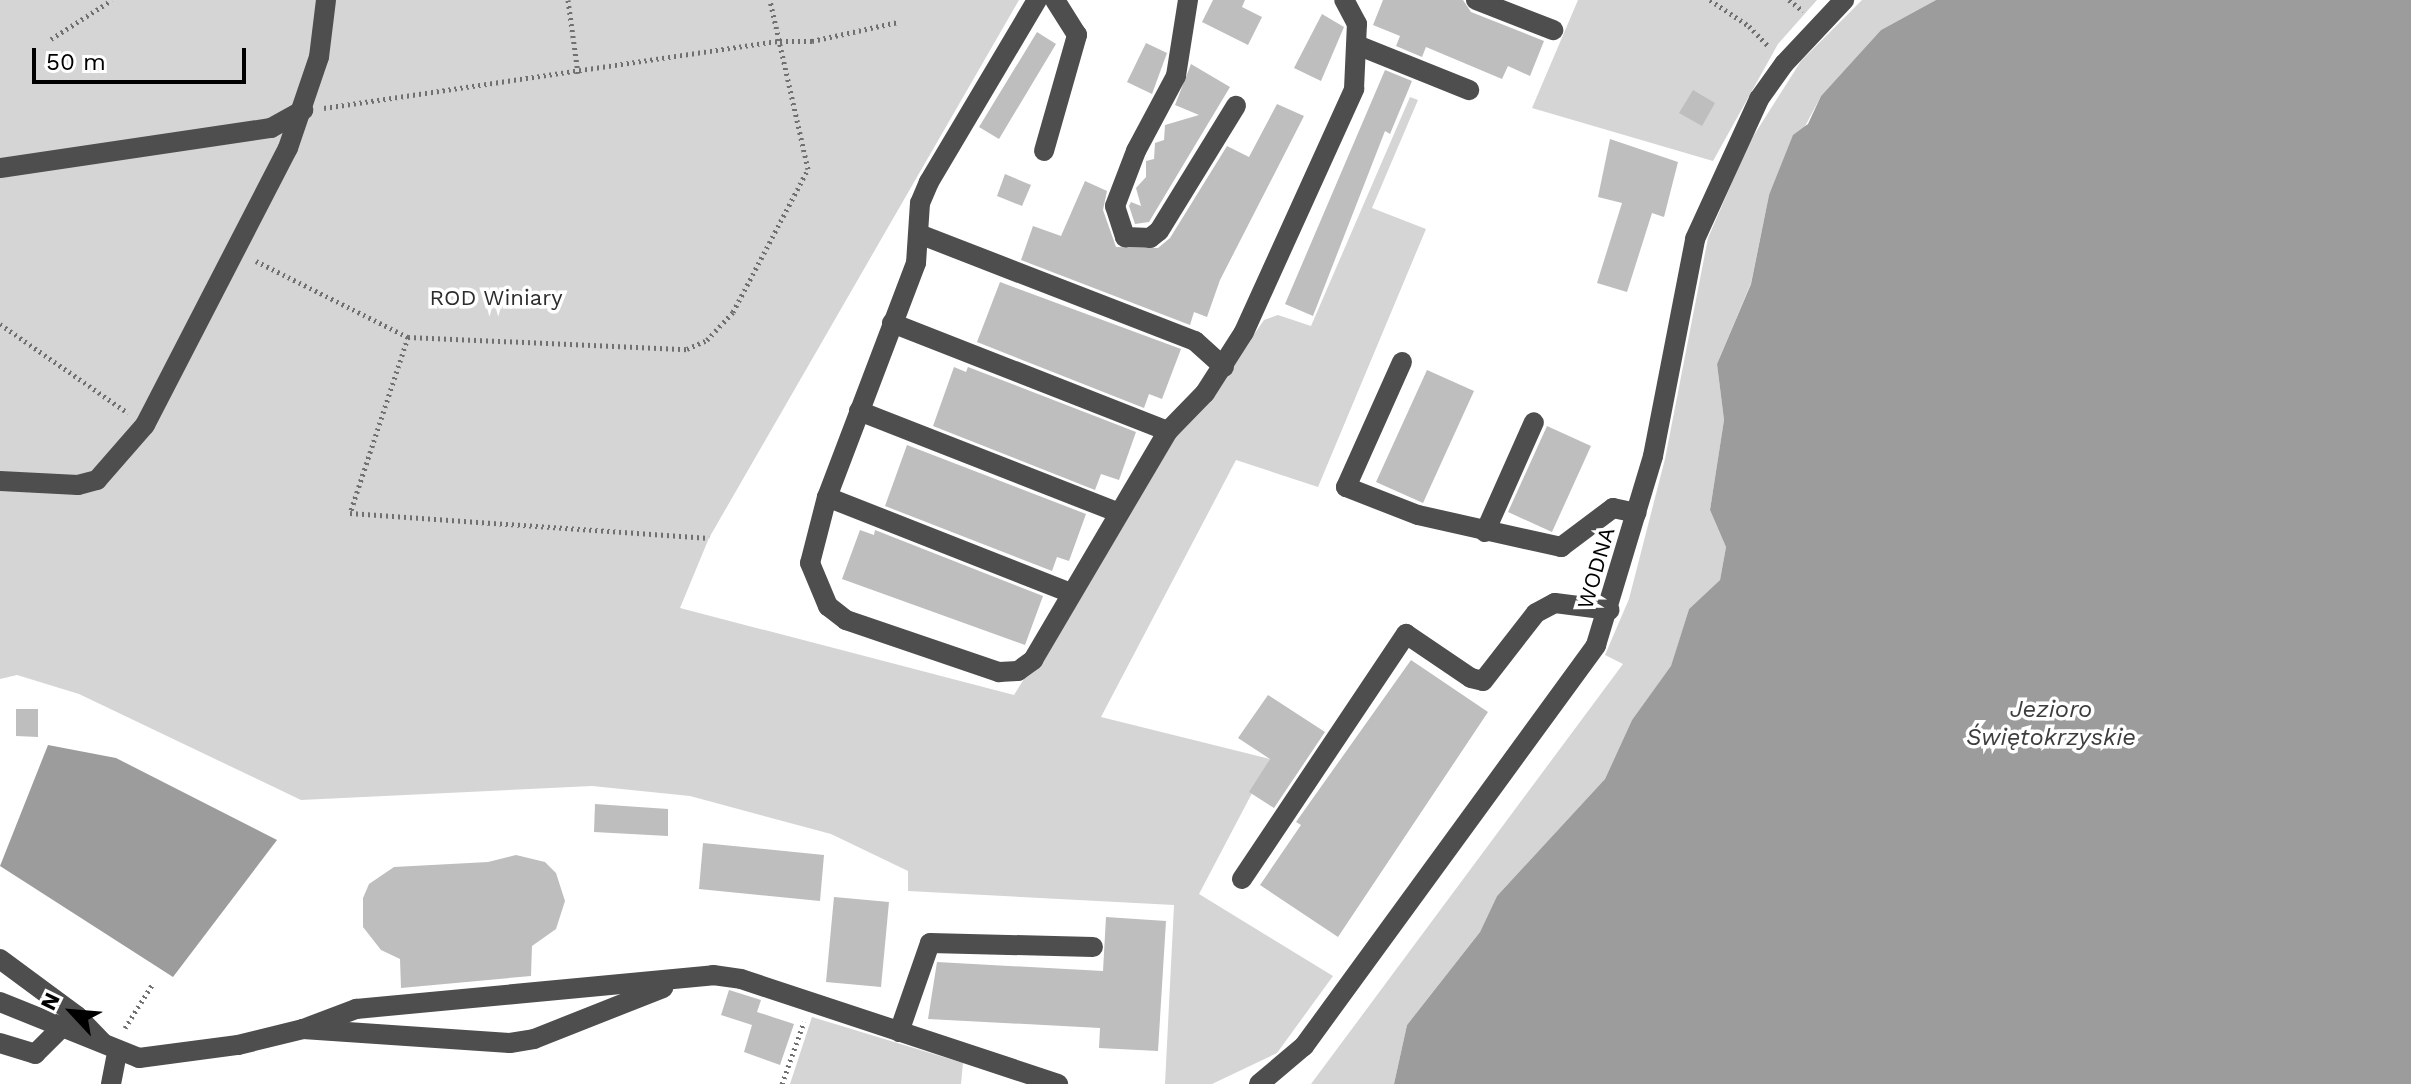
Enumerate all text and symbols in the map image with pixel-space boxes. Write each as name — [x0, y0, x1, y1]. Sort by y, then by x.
scale bar — [36, 32, 250, 82]
text: 50 m — [46, 48, 106, 76]
park label: ROD Winiary — [429, 285, 563, 311]
street label: WODNA — [1572, 524, 1620, 612]
water label: Jezioro Świętokrzyskie — [1966, 696, 2136, 752]
north arrow — [32, 972, 112, 1052]
text: N — [35, 988, 65, 1014]

